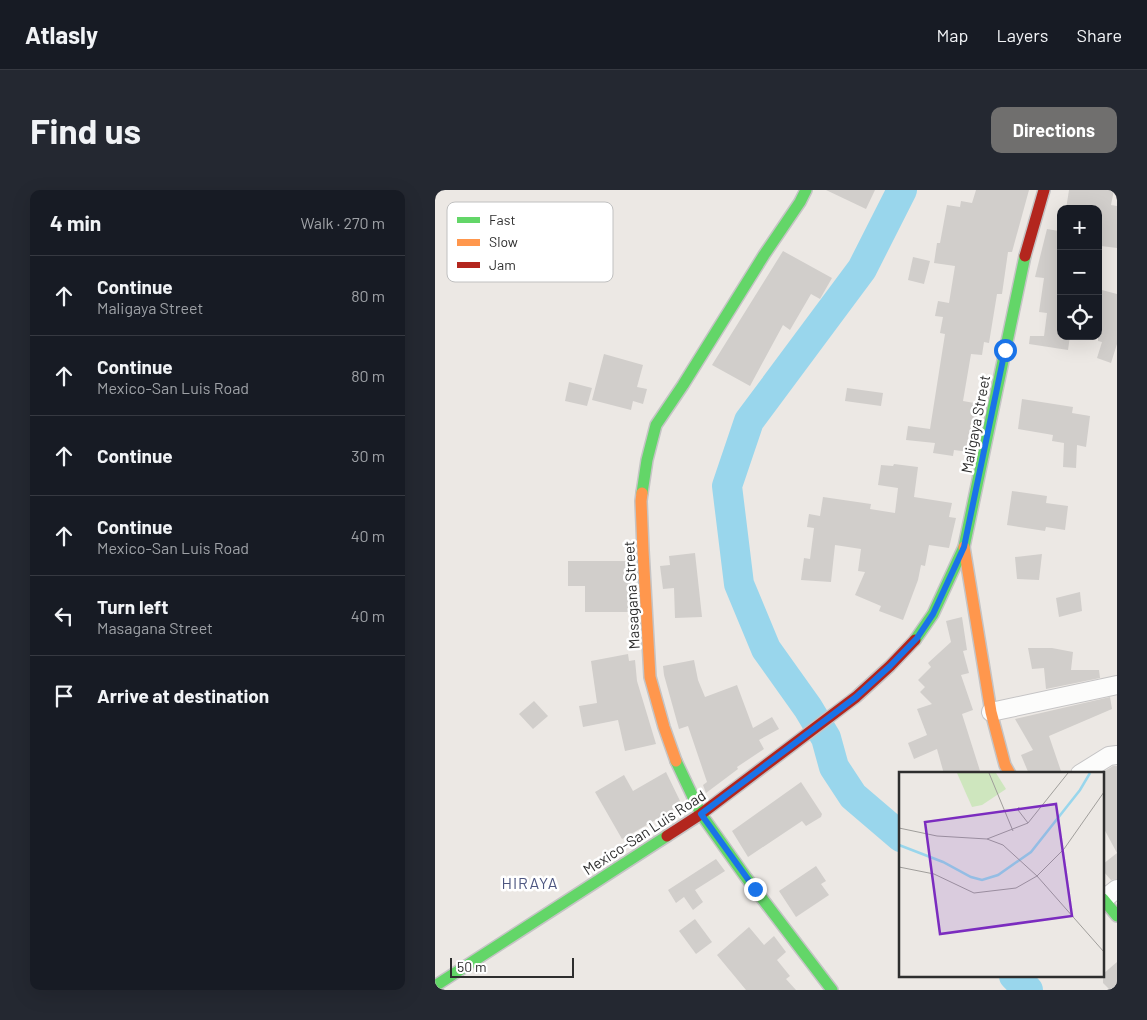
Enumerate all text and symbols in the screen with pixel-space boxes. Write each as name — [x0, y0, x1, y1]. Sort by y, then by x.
text: Atlasly — [25, 20, 98, 49]
text: Map — [936, 24, 968, 46]
text: Layers — [996, 24, 1049, 46]
text: Share — [1077, 24, 1122, 46]
button: Directions — [991, 107, 1117, 153]
text: Find us — [30, 109, 141, 151]
legend — [447, 202, 613, 282]
map controls — [1057, 205, 1102, 340]
button: + — [1057, 205, 1102, 250]
text: 4 min — [50, 210, 101, 235]
text: Fast — [489, 211, 515, 228]
text: Walk · 270 m — [300, 213, 385, 232]
text: Slow — [489, 233, 518, 250]
button: − — [1057, 250, 1102, 295]
text: Jam — [489, 256, 516, 273]
text: Continue — [97, 275, 173, 298]
icon: ahead — [50, 282, 78, 310]
text: 80 m — [351, 286, 385, 305]
button: locate — [1057, 295, 1102, 340]
text: Maligaya Street — [97, 298, 203, 317]
route start — [994, 339, 1017, 362]
text: Continue — [97, 355, 173, 378]
icon: ahead — [50, 362, 78, 390]
text: 80 m — [351, 366, 385, 385]
street label: Maligaya Street — [957, 373, 993, 475]
text: Mexico-San Luis Road — [97, 378, 249, 397]
icon: ahead — [50, 442, 78, 470]
text: Continue — [97, 444, 173, 467]
text: 30 m — [351, 446, 385, 465]
text: Continue — [97, 515, 173, 538]
icon: ahead — [50, 522, 78, 550]
text: 40 m — [351, 526, 385, 545]
text: Mexico-San Luis Road — [97, 538, 249, 557]
street label: Masagana Street — [619, 540, 643, 650]
text: Turn left — [97, 595, 168, 618]
icon: left — [50, 602, 78, 630]
text: 40 m — [351, 606, 385, 625]
text: Masagana Street — [97, 618, 213, 637]
icon: arrive — [50, 682, 78, 710]
text: Arrive at destination — [97, 684, 269, 707]
inset map — [899, 772, 1105, 978]
street label: Mexico-San Luis Road — [579, 786, 709, 878]
district label: HIRAYA — [501, 873, 559, 892]
route end — [744, 878, 767, 901]
scale bar — [450, 955, 574, 978]
text: 50 m — [457, 958, 486, 975]

